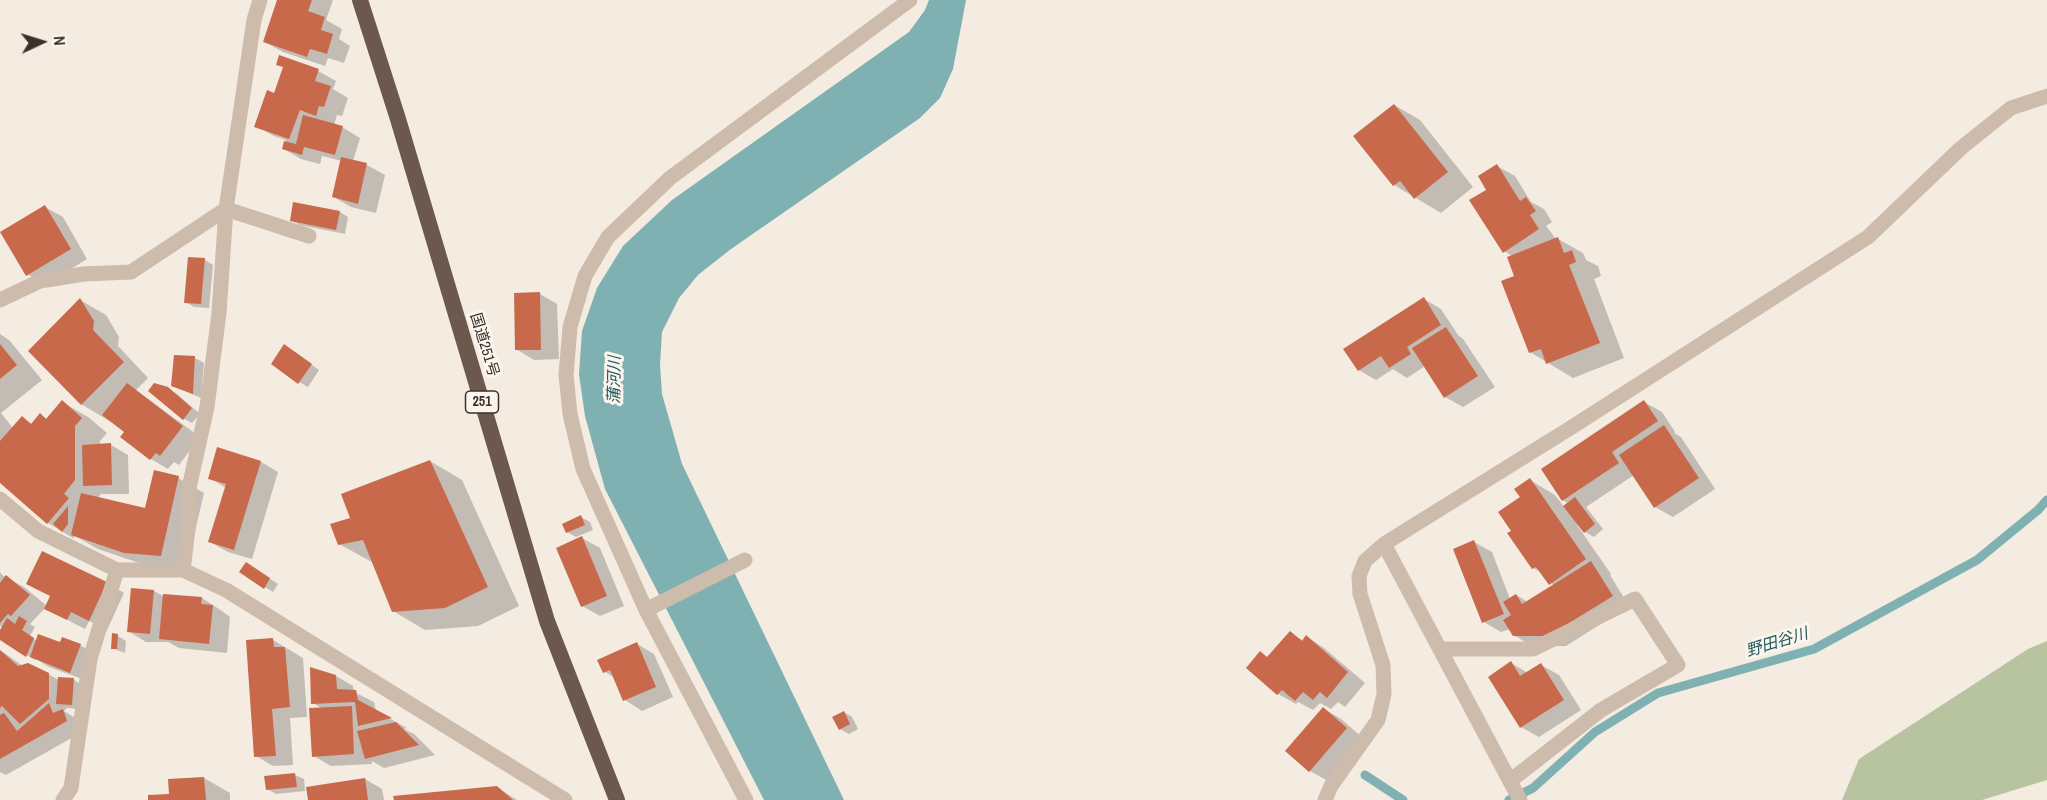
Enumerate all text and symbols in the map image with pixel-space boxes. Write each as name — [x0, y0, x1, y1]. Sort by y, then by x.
north arrow — [12, 12, 72, 72]
text: N — [49, 35, 71, 46]
street label: 国道251号 — [466, 311, 502, 379]
water label: 蒲河川 — [605, 356, 625, 404]
road number: 251 — [466, 391, 498, 413]
water label: 野田谷川 — [1744, 624, 1810, 662]

